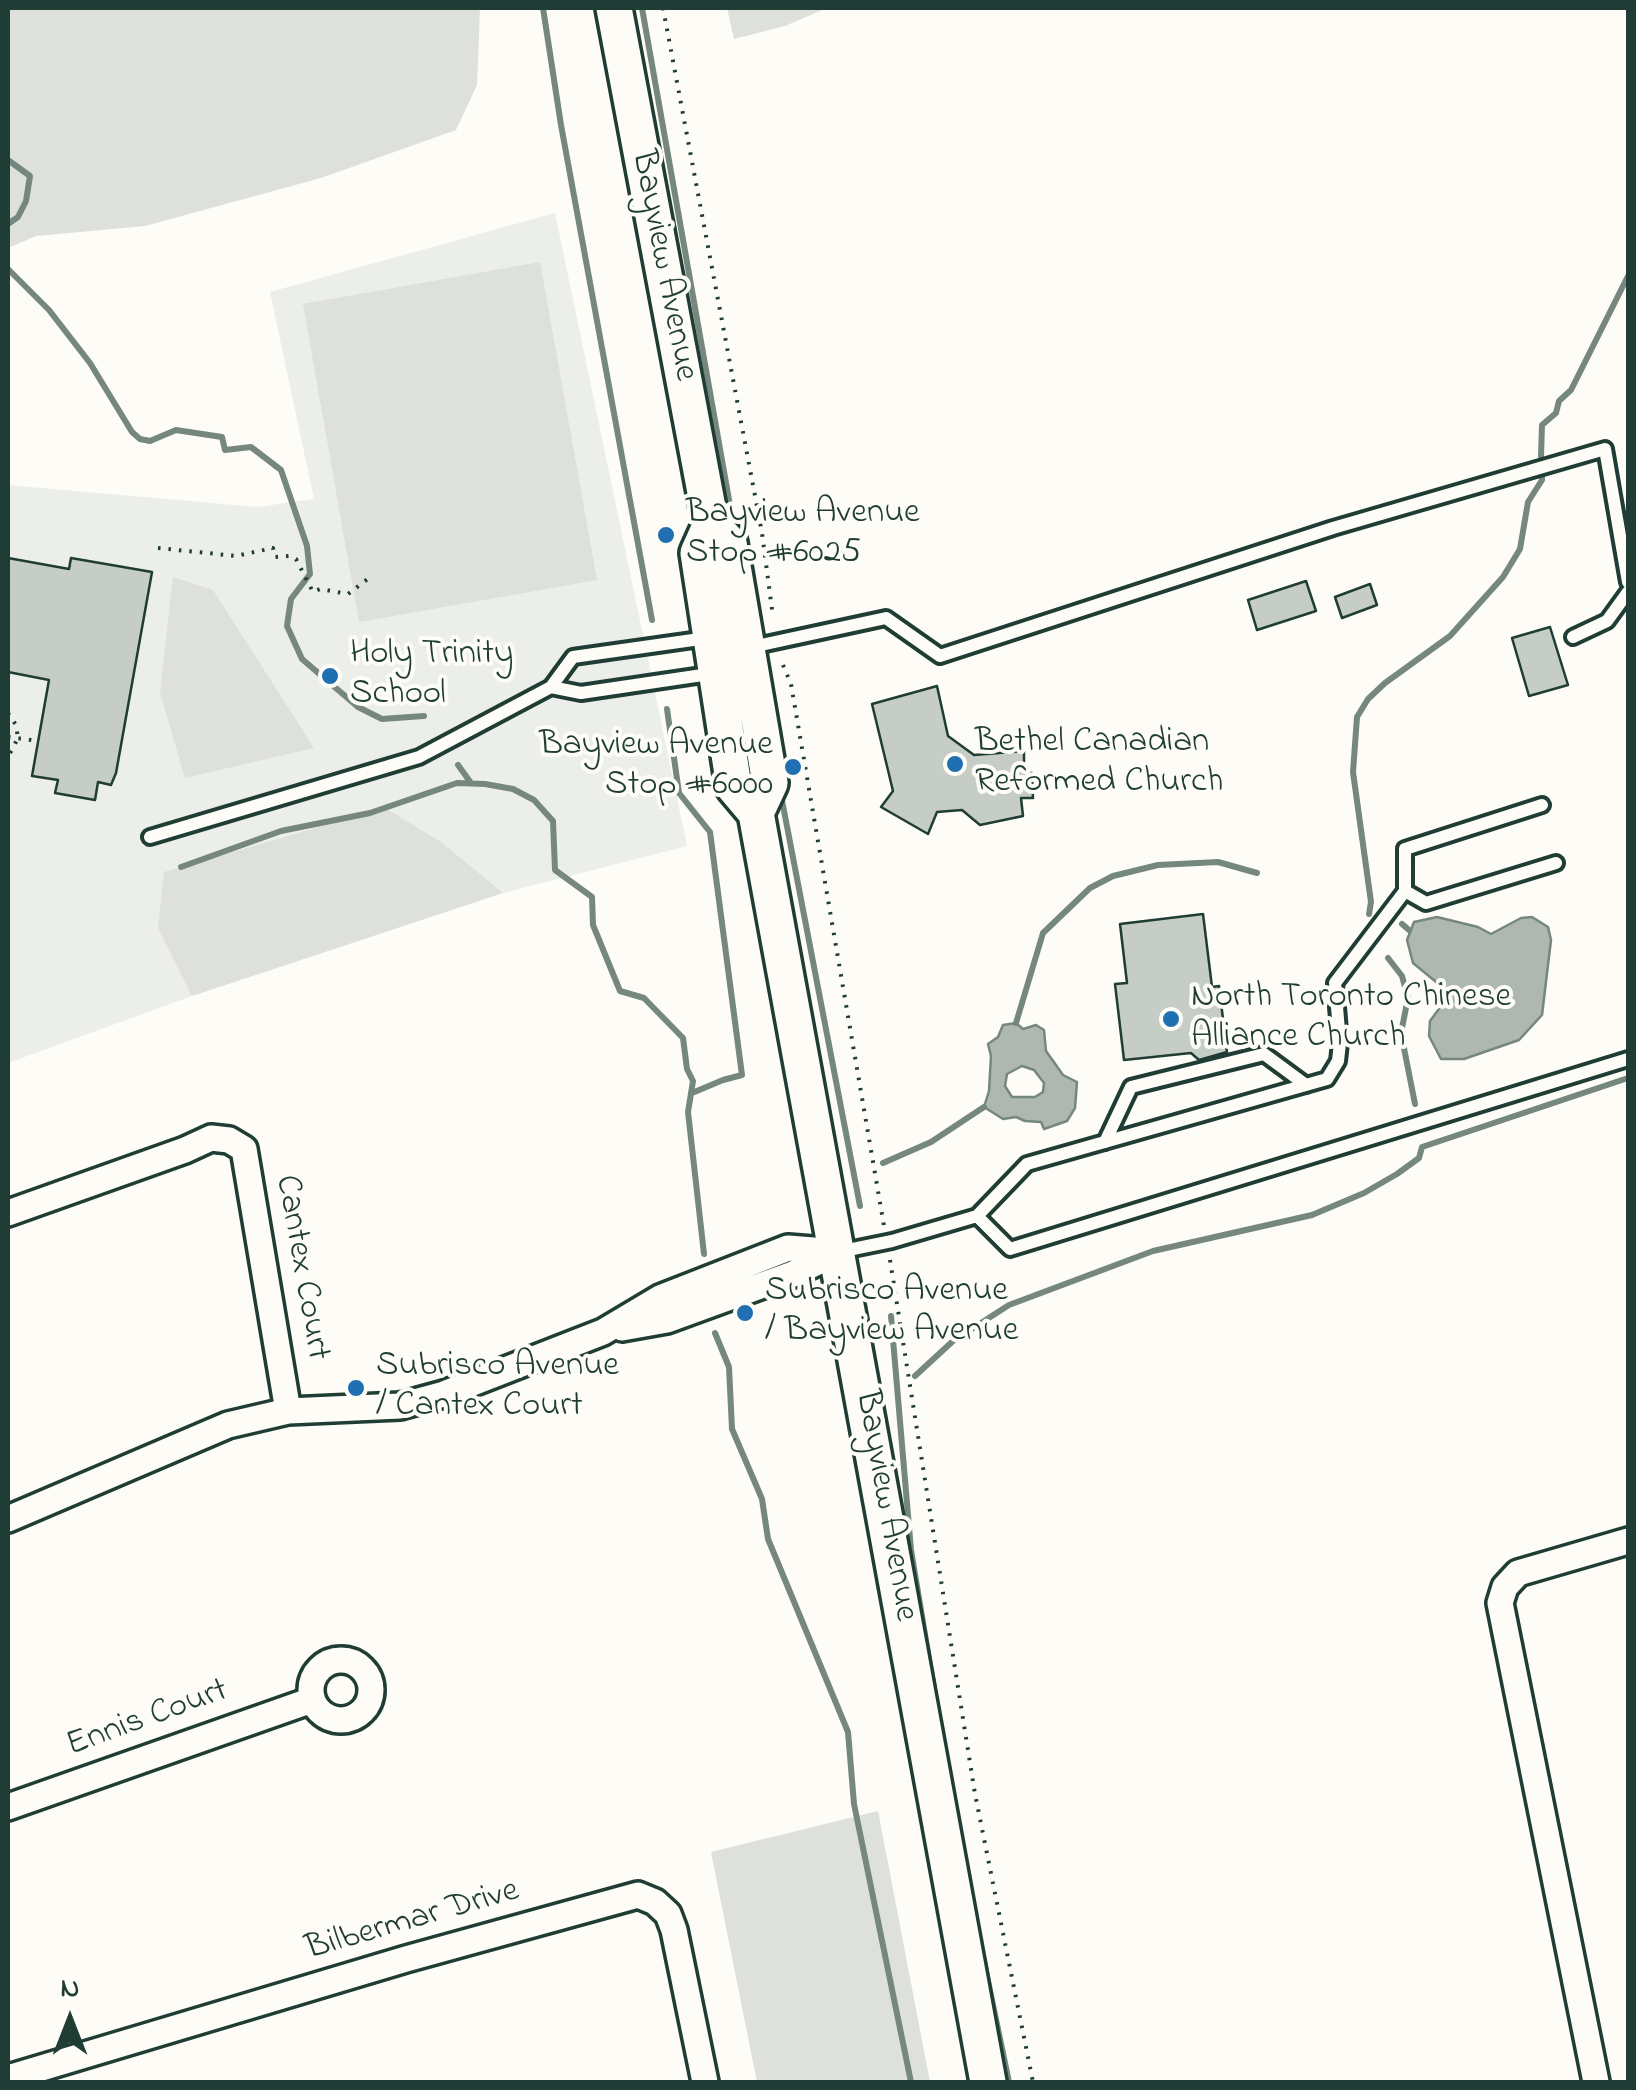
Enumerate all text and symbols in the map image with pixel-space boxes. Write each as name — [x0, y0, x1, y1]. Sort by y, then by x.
street label: Bayview Avenue — [619, 147, 705, 385]
place label: Bayview Avenue Stop #6025 — [686, 494, 920, 576]
marker: Bayview Avenue Stop #6025 — [655, 524, 677, 546]
place label: Holy Trinity School — [350, 635, 514, 717]
marker: Holy Trinity School — [319, 665, 341, 687]
place label: Bethel Canadian Reformed Church — [975, 723, 1223, 805]
place label: Bayview Avenue Stop #6000 — [539, 726, 773, 808]
marker: Bethel Canadian Reformed Church — [944, 753, 966, 775]
marker: Bayview Avenue Stop #6000 — [782, 756, 804, 778]
place label: North Toronto Chinese Alliance Church — [1191, 978, 1511, 1060]
marker: North Toronto Chinese Alliance Church — [1160, 1008, 1182, 1030]
street label: Cantex Court — [263, 1172, 337, 1364]
place label: Subrisco Avenue / Bayview Avenue — [765, 1272, 1018, 1354]
marker: Subrisco Avenue / Bayview Avenue — [734, 1302, 756, 1324]
place label: Subrisco Avenue / Cantex Court — [376, 1347, 619, 1429]
marker: Subrisco Avenue / Cantex Court — [345, 1377, 367, 1399]
street label: Bayview Avenue — [843, 1387, 925, 1625]
street label: Ennis Court — [62, 1671, 234, 1769]
street label: Bilbermar Drive — [302, 1872, 524, 1972]
text: N — [61, 1969, 79, 2010]
north arrow — [20, 1970, 120, 2070]

